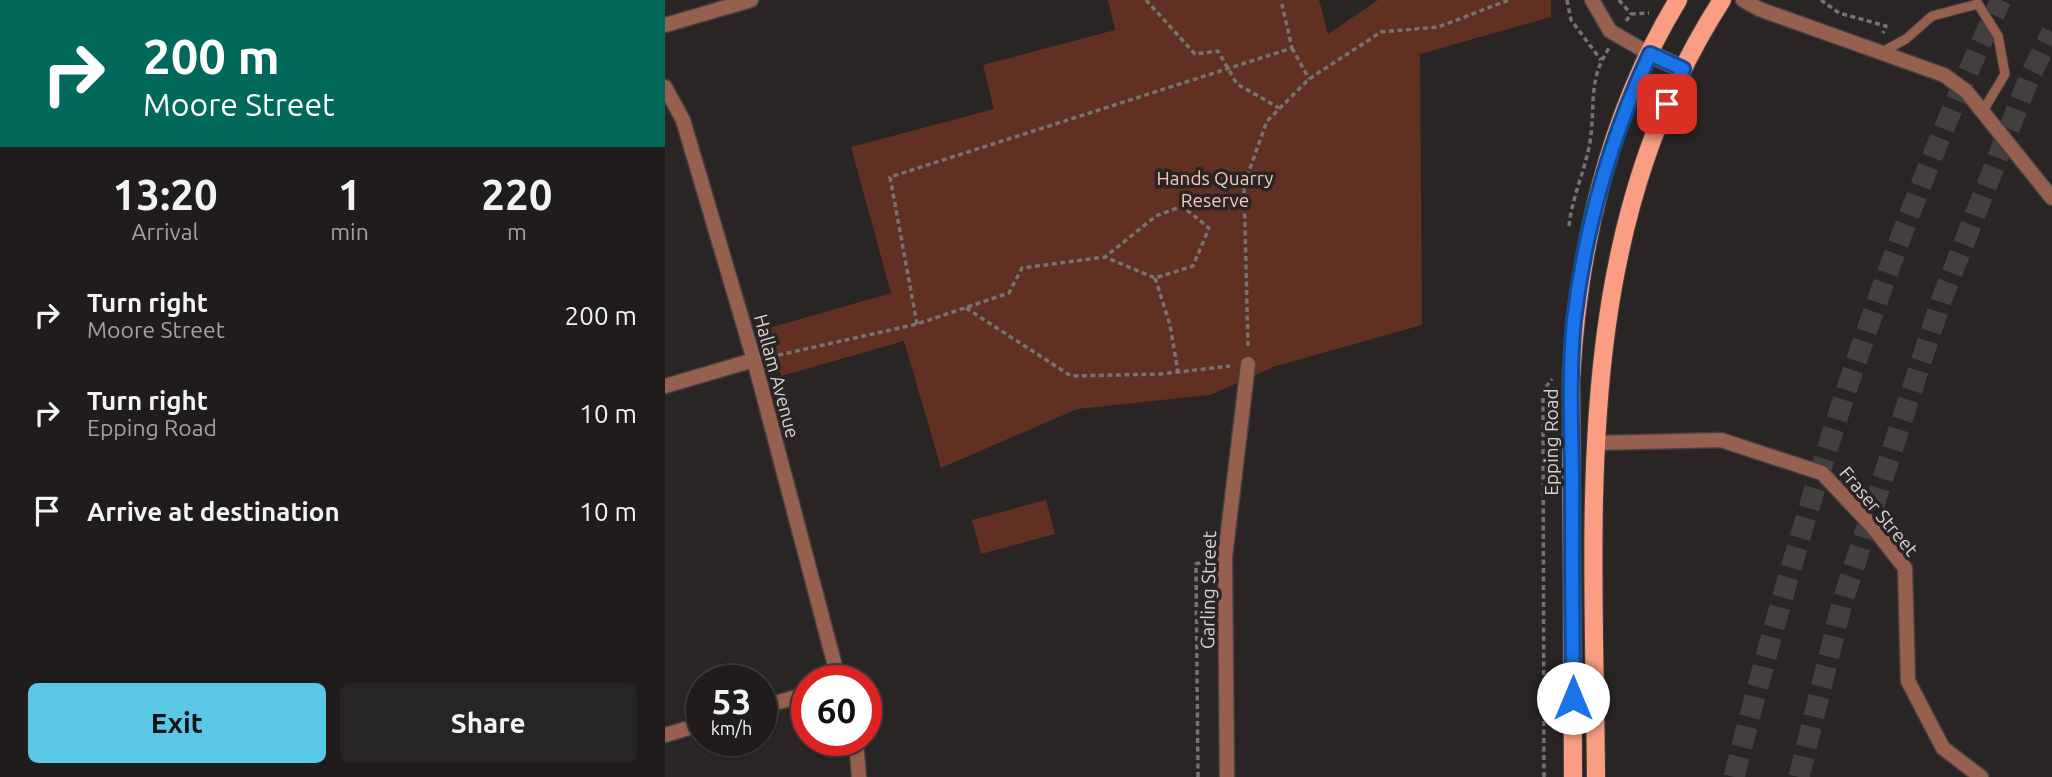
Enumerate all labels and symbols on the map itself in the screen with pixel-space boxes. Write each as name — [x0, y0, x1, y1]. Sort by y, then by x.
pin — [1637, 74, 1697, 134]
park label: Hands Quarry Reserve — [1157, 167, 1273, 211]
street label: Hallam Avenue — [750, 312, 804, 440]
street label: Epping Road — [1540, 388, 1562, 496]
street label: Fraser Street — [1835, 462, 1923, 561]
street label: Garling Street — [1196, 530, 1220, 649]
position arrow — [1536, 661, 1610, 735]
speed limit sign: 60 — [791, 665, 882, 756]

